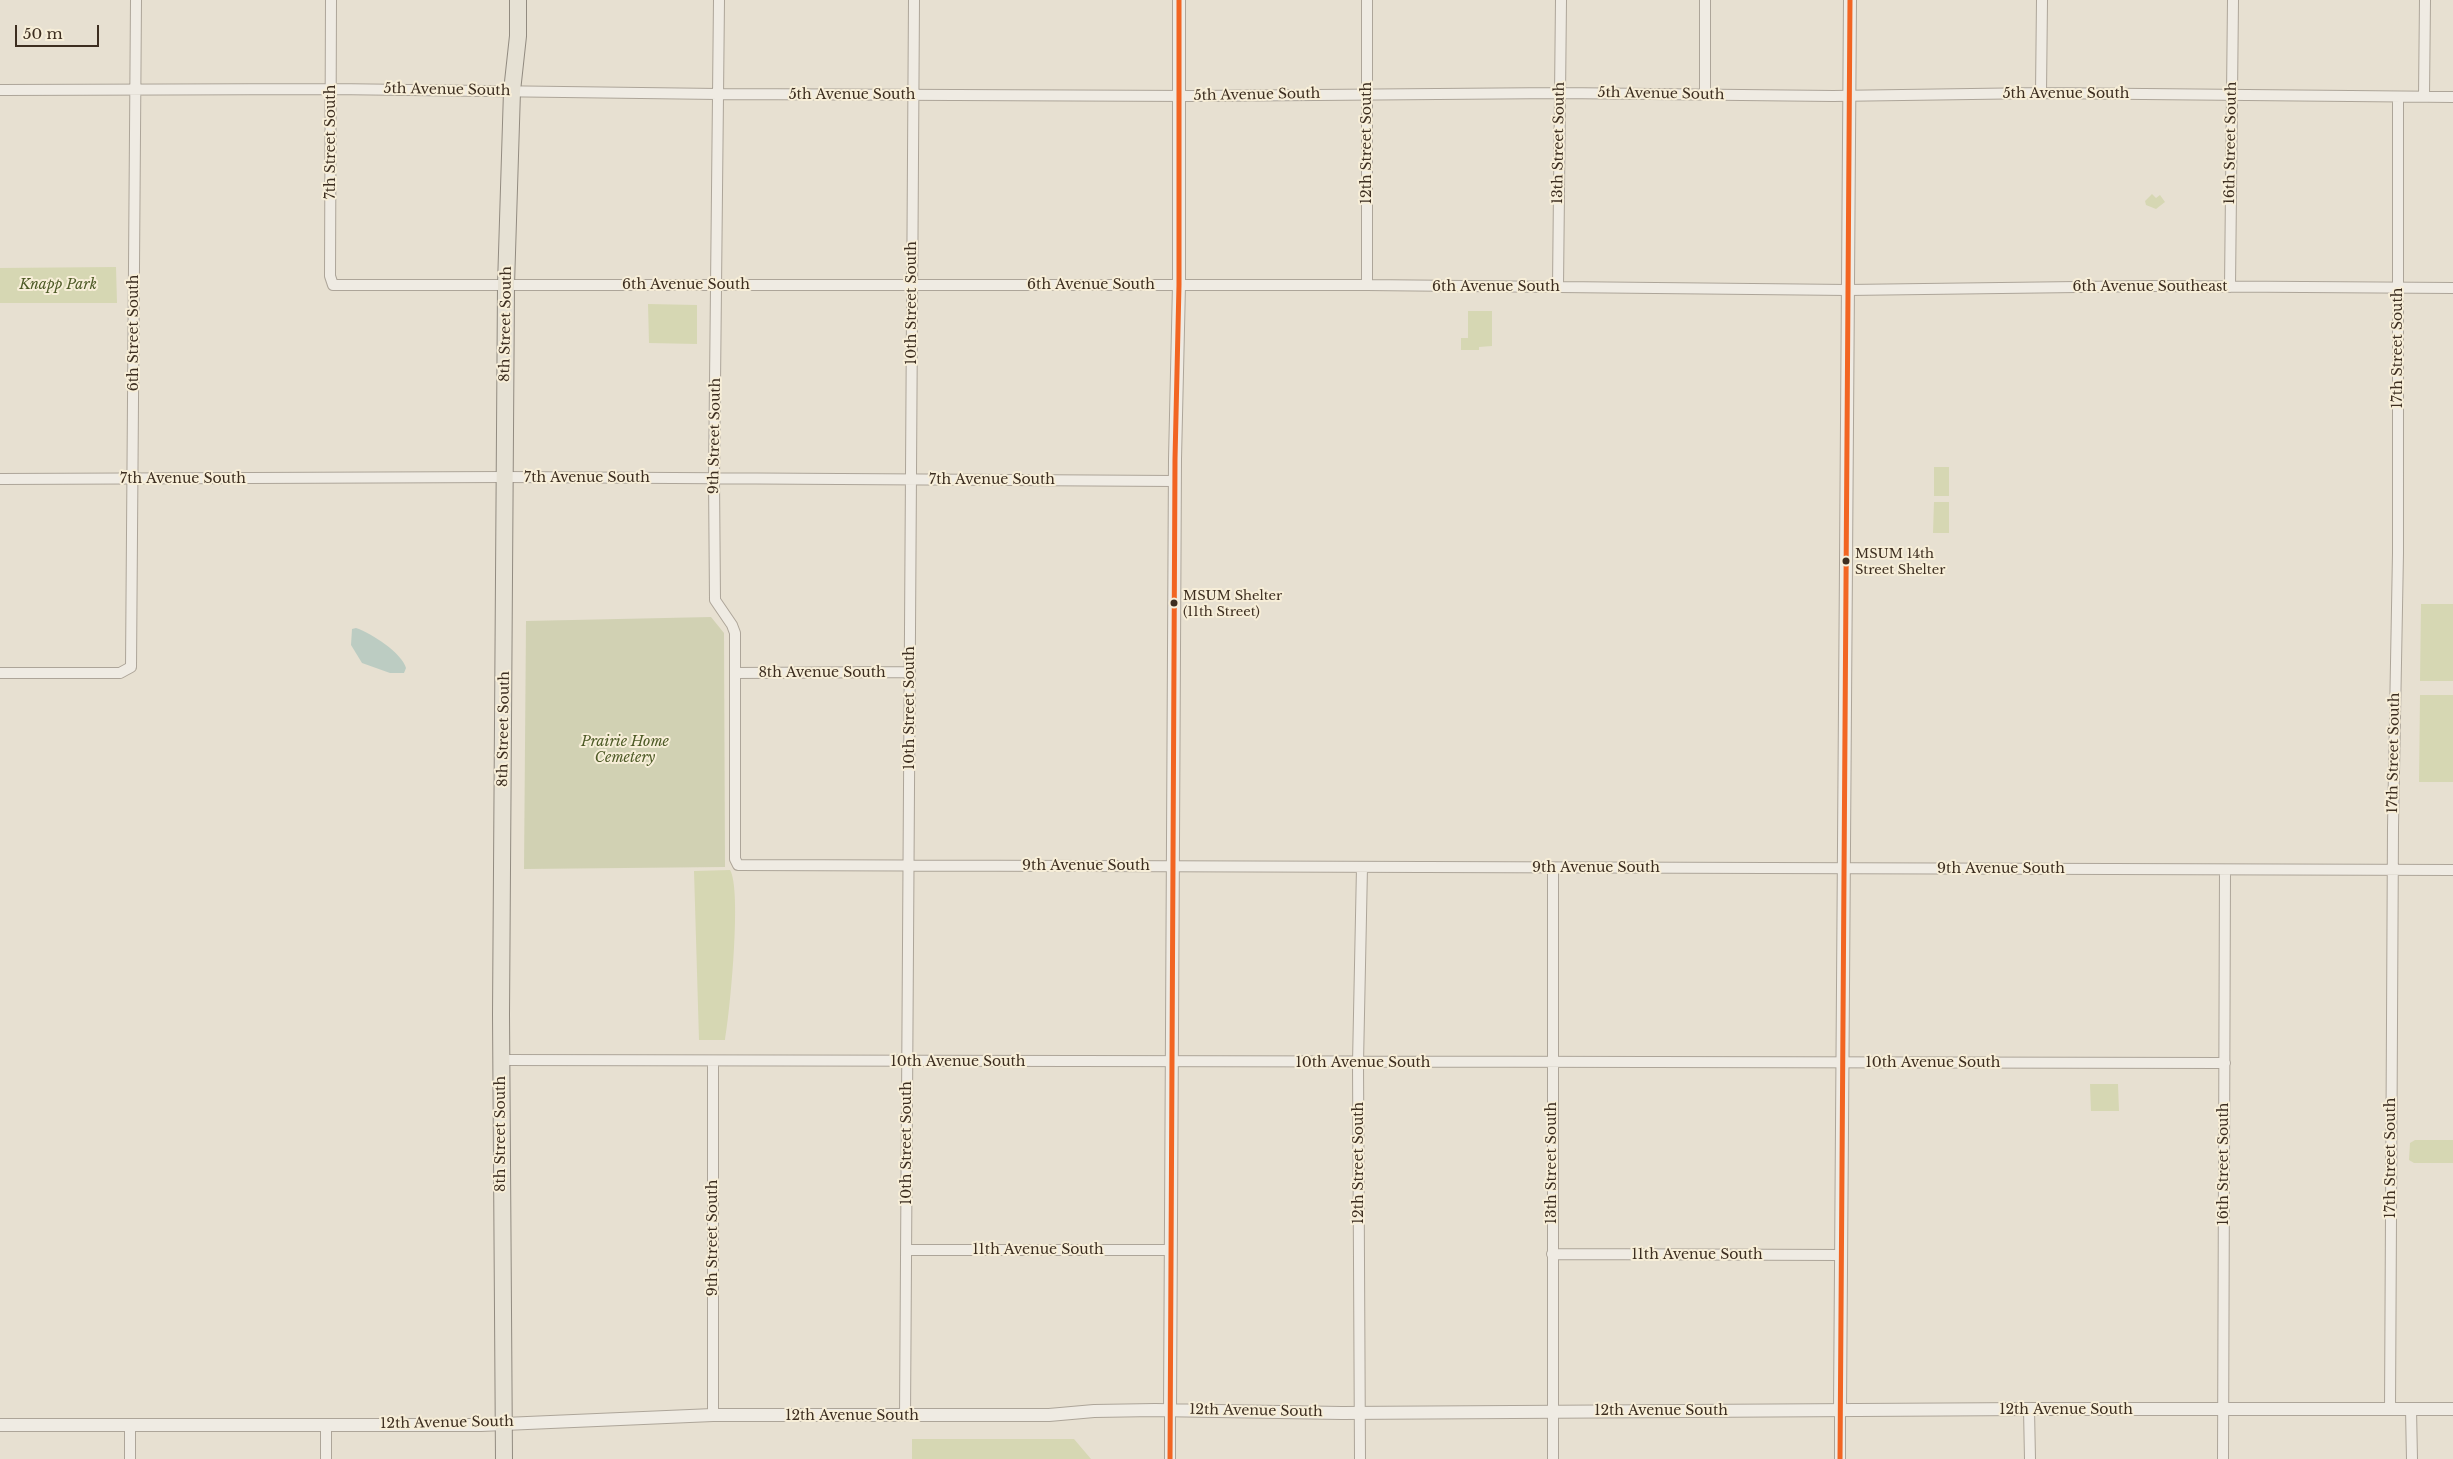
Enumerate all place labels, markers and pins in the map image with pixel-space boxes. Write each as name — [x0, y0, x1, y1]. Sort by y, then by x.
place label: MSUM 14th Street Shelter — [1855, 546, 1945, 577]
marker: MSUM 14th Street Shelter — [1841, 556, 1851, 566]
place label: MSUM Shelter (11th Street) — [1183, 588, 1282, 619]
marker: MSUM Shelter (11th Street) — [1169, 598, 1179, 608]

